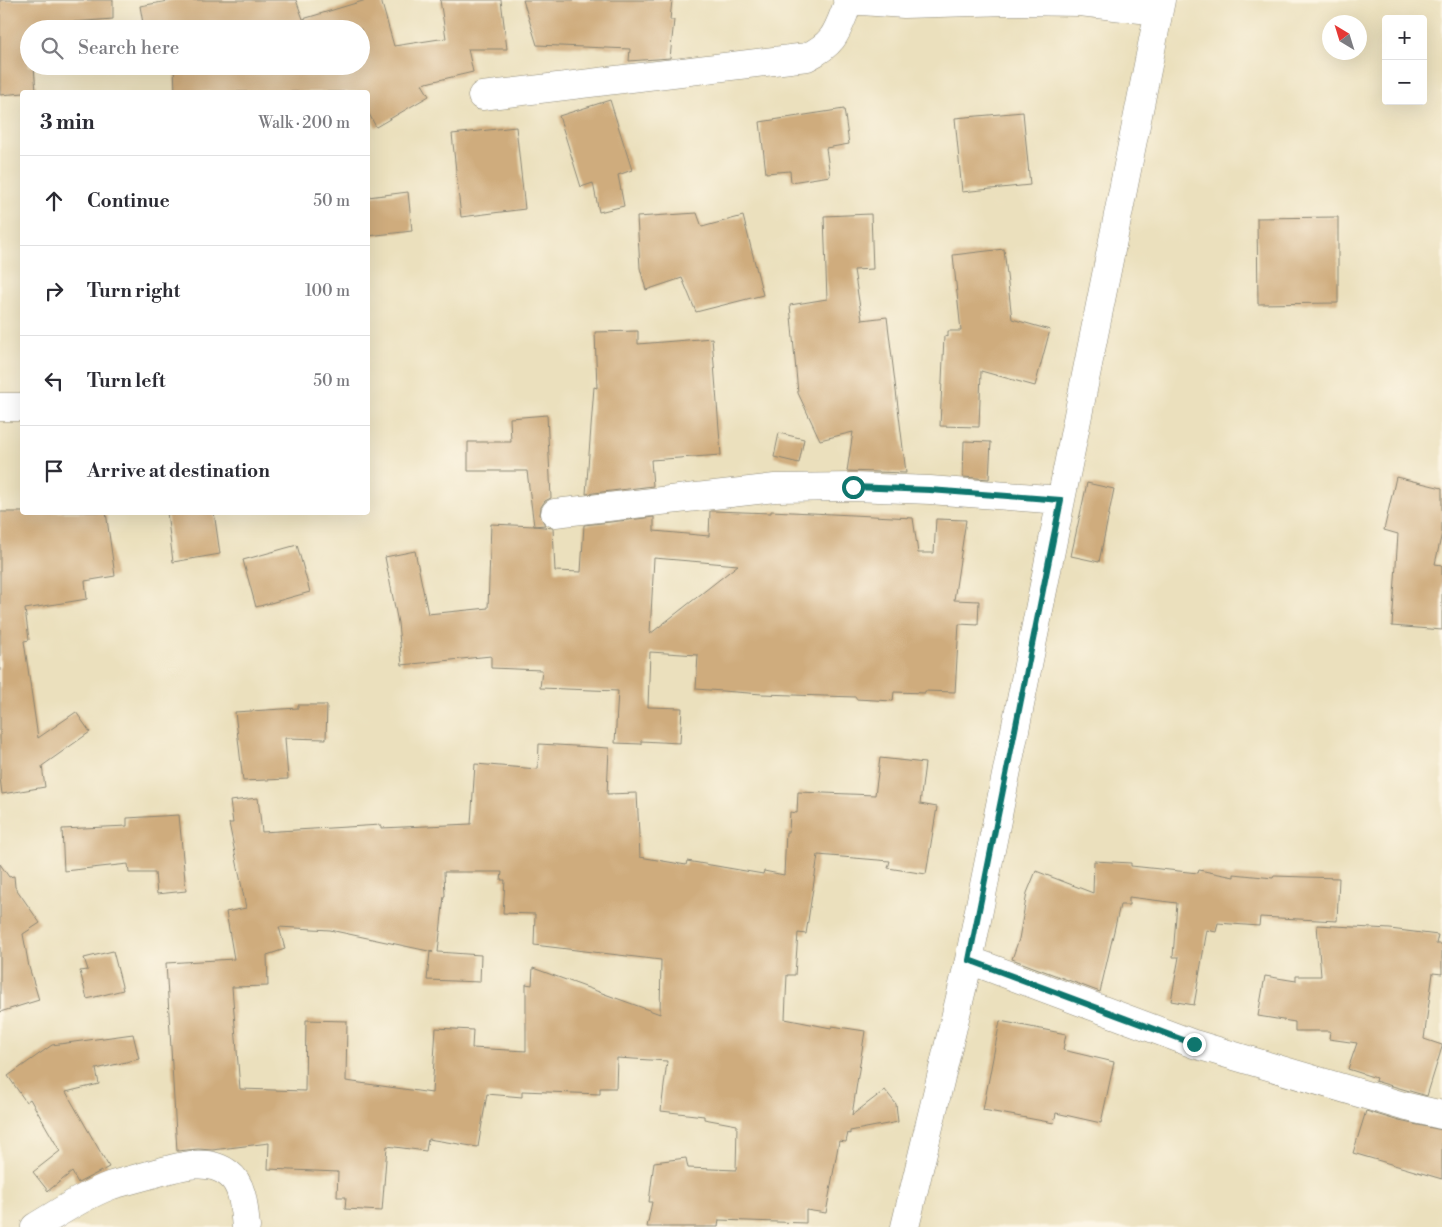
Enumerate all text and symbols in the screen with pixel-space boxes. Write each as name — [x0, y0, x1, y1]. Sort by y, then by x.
north arrow — [1322, 15, 1367, 60]
map controls — [1382, 15, 1427, 105]
button: + — [1382, 15, 1427, 60]
search box — [20, 20, 370, 75]
icon: search — [38, 34, 66, 62]
text: Search here — [78, 36, 179, 60]
button: − — [1382, 60, 1427, 105]
text: 3 min — [40, 110, 95, 136]
text: Walk · 200 m — [258, 113, 350, 133]
icon: ahead — [40, 187, 68, 215]
text: Continue — [87, 189, 170, 213]
text: 50 m — [313, 191, 350, 211]
icon: right — [40, 277, 68, 305]
text: Turn right — [87, 279, 180, 303]
text: 100 m — [305, 281, 350, 301]
icon: left — [40, 367, 68, 395]
text: Turn left — [87, 369, 166, 393]
text: 50 m — [313, 371, 350, 391]
icon: arrive — [40, 457, 68, 485]
text: Arrive at destination — [87, 459, 270, 483]
route start — [842, 476, 865, 499]
route end — [1183, 1033, 1206, 1056]

